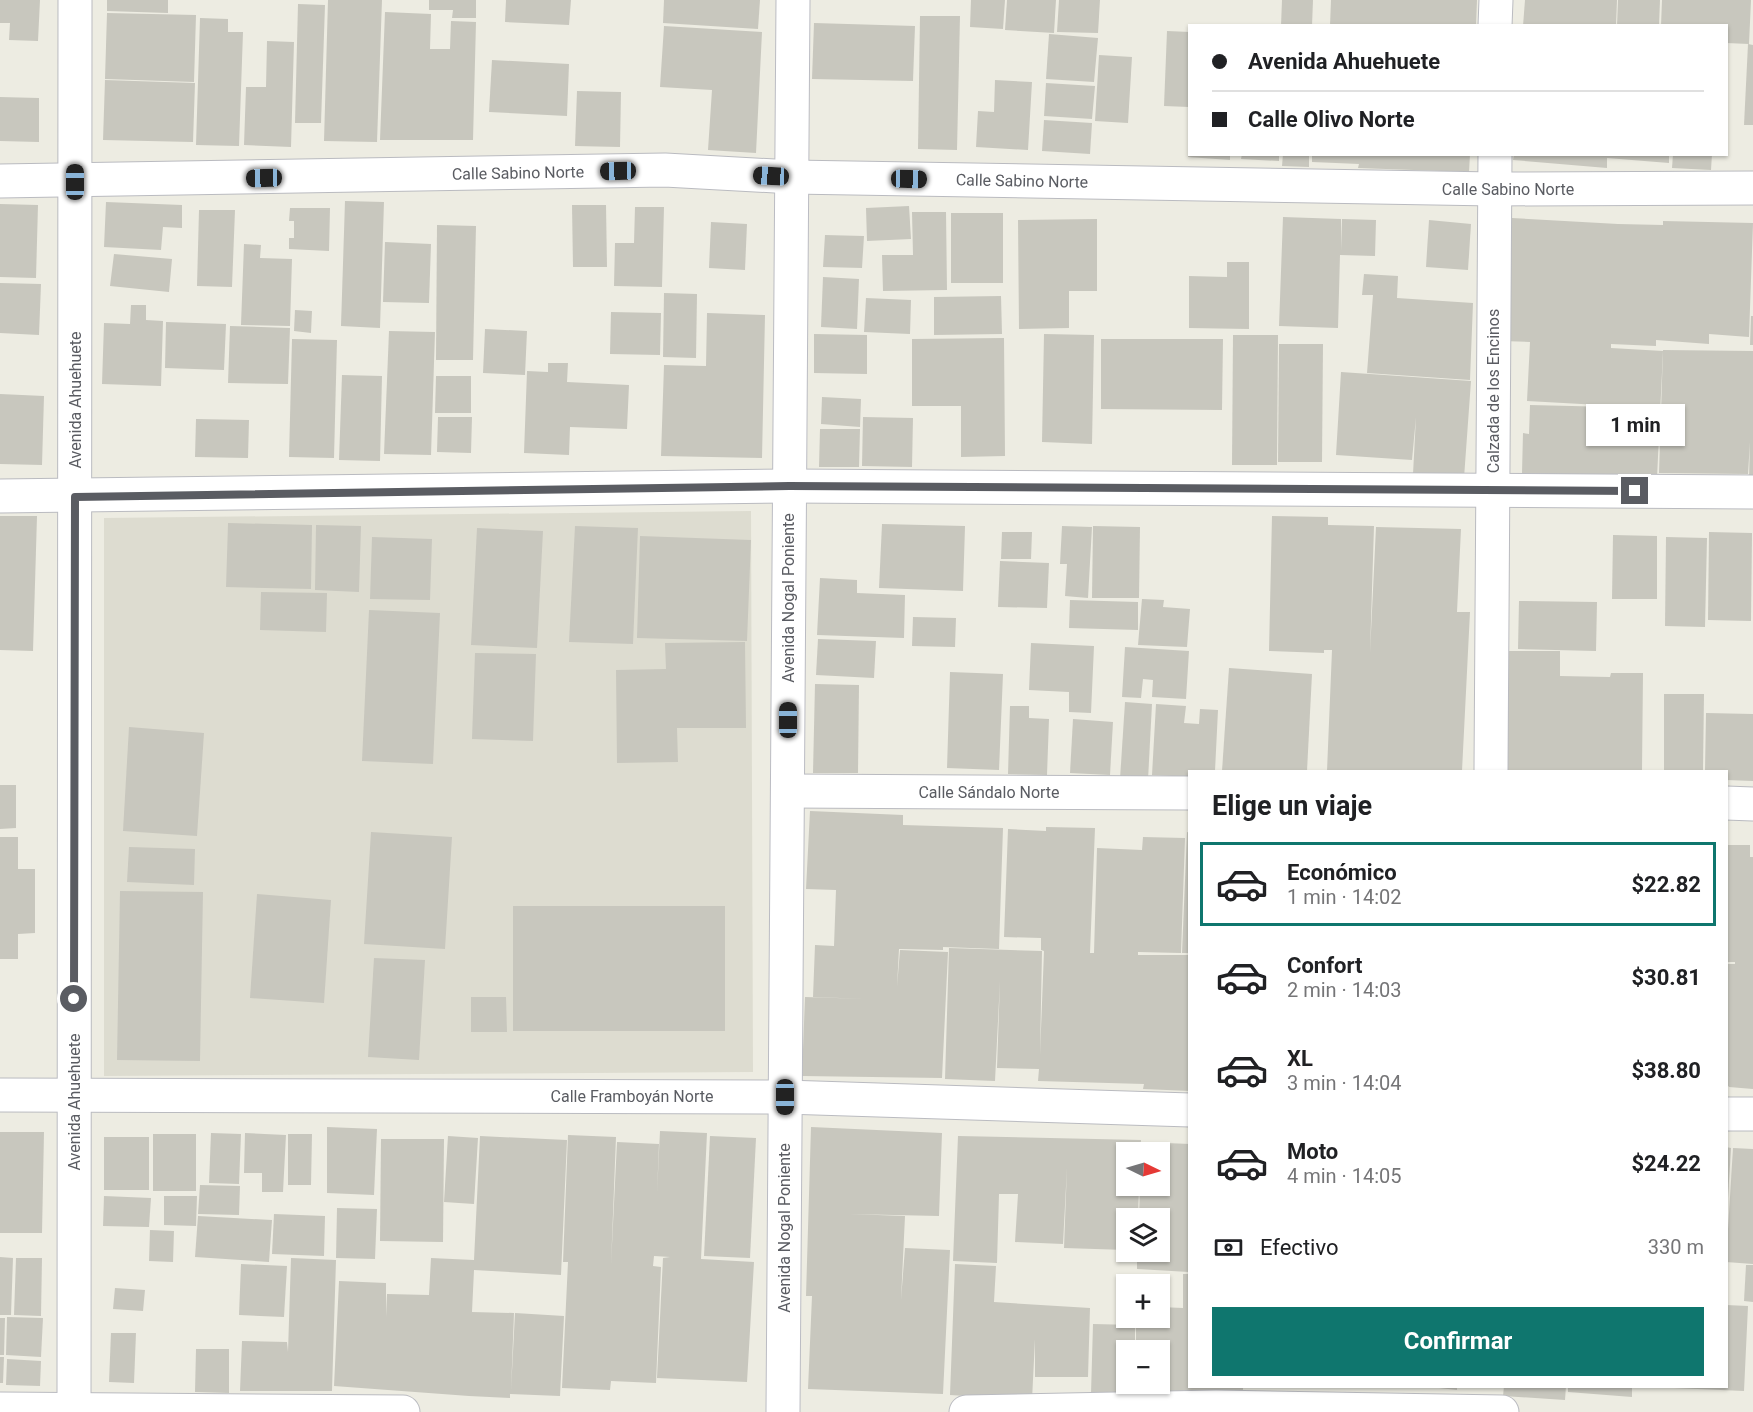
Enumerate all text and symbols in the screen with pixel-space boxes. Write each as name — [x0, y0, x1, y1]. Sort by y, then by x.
text: Avenida Ahuehuete — [1248, 49, 1440, 74]
text: Calle Olivo Norte — [1248, 107, 1415, 132]
street label: Calle Sabino Norte — [452, 162, 584, 184]
car — [600, 162, 636, 180]
car — [66, 164, 84, 200]
car — [753, 166, 789, 186]
car — [246, 169, 282, 187]
car — [891, 170, 927, 188]
street label: Calle Sabino Norte — [956, 170, 1088, 192]
street label: Calle Sabino Norte — [1442, 180, 1574, 199]
street label: Calzada de los Encinos — [1484, 309, 1503, 473]
street label: Avenida Ahuehuete — [66, 332, 85, 469]
callout: 1 min — [1586, 404, 1684, 446]
text: 1 min — [1610, 413, 1661, 437]
route end — [1621, 477, 1648, 504]
street label: Avenida Nogal Poniente — [779, 513, 798, 683]
car — [779, 702, 797, 738]
street label: Calle Sándalo Norte — [918, 783, 1060, 802]
text: Elige un viaje — [1212, 790, 1372, 822]
icon: car — [1215, 857, 1269, 911]
text: Económico — [1287, 860, 1397, 885]
text: $22.82 — [1632, 872, 1701, 897]
text: 1 min · 14:02 — [1287, 885, 1402, 909]
icon: car — [1215, 950, 1269, 1004]
text: Confort — [1287, 953, 1362, 978]
text: $30.81 — [1632, 965, 1701, 990]
text: 2 min · 14:03 — [1287, 978, 1402, 1002]
route start — [60, 985, 87, 1012]
street label: Avenida Ahuehuete — [65, 1034, 84, 1171]
icon: car — [1215, 1043, 1269, 1097]
text: XL — [1287, 1046, 1313, 1071]
text: $38.80 — [1632, 1058, 1701, 1083]
text: 3 min · 14:04 — [1287, 1071, 1402, 1095]
car — [776, 1079, 794, 1115]
street label: Calle Framboyán Norte — [551, 1087, 713, 1106]
icon: car — [1215, 1136, 1269, 1190]
text: Moto — [1287, 1139, 1338, 1164]
north arrow — [1116, 1142, 1170, 1196]
map controls — [1116, 1142, 1170, 1394]
street label: Avenida Nogal Poniente — [775, 1143, 794, 1313]
text: $24.22 — [1632, 1151, 1701, 1176]
text: 4 min · 14:05 — [1287, 1164, 1402, 1188]
button: layers — [1116, 1208, 1170, 1262]
icon: cash — [1212, 1231, 1245, 1264]
text: Efectivo — [1260, 1235, 1338, 1260]
text: 330 m — [1648, 1235, 1704, 1259]
button: + — [1116, 1274, 1170, 1328]
button: Confirmar — [1212, 1307, 1704, 1376]
button: − — [1116, 1340, 1170, 1394]

